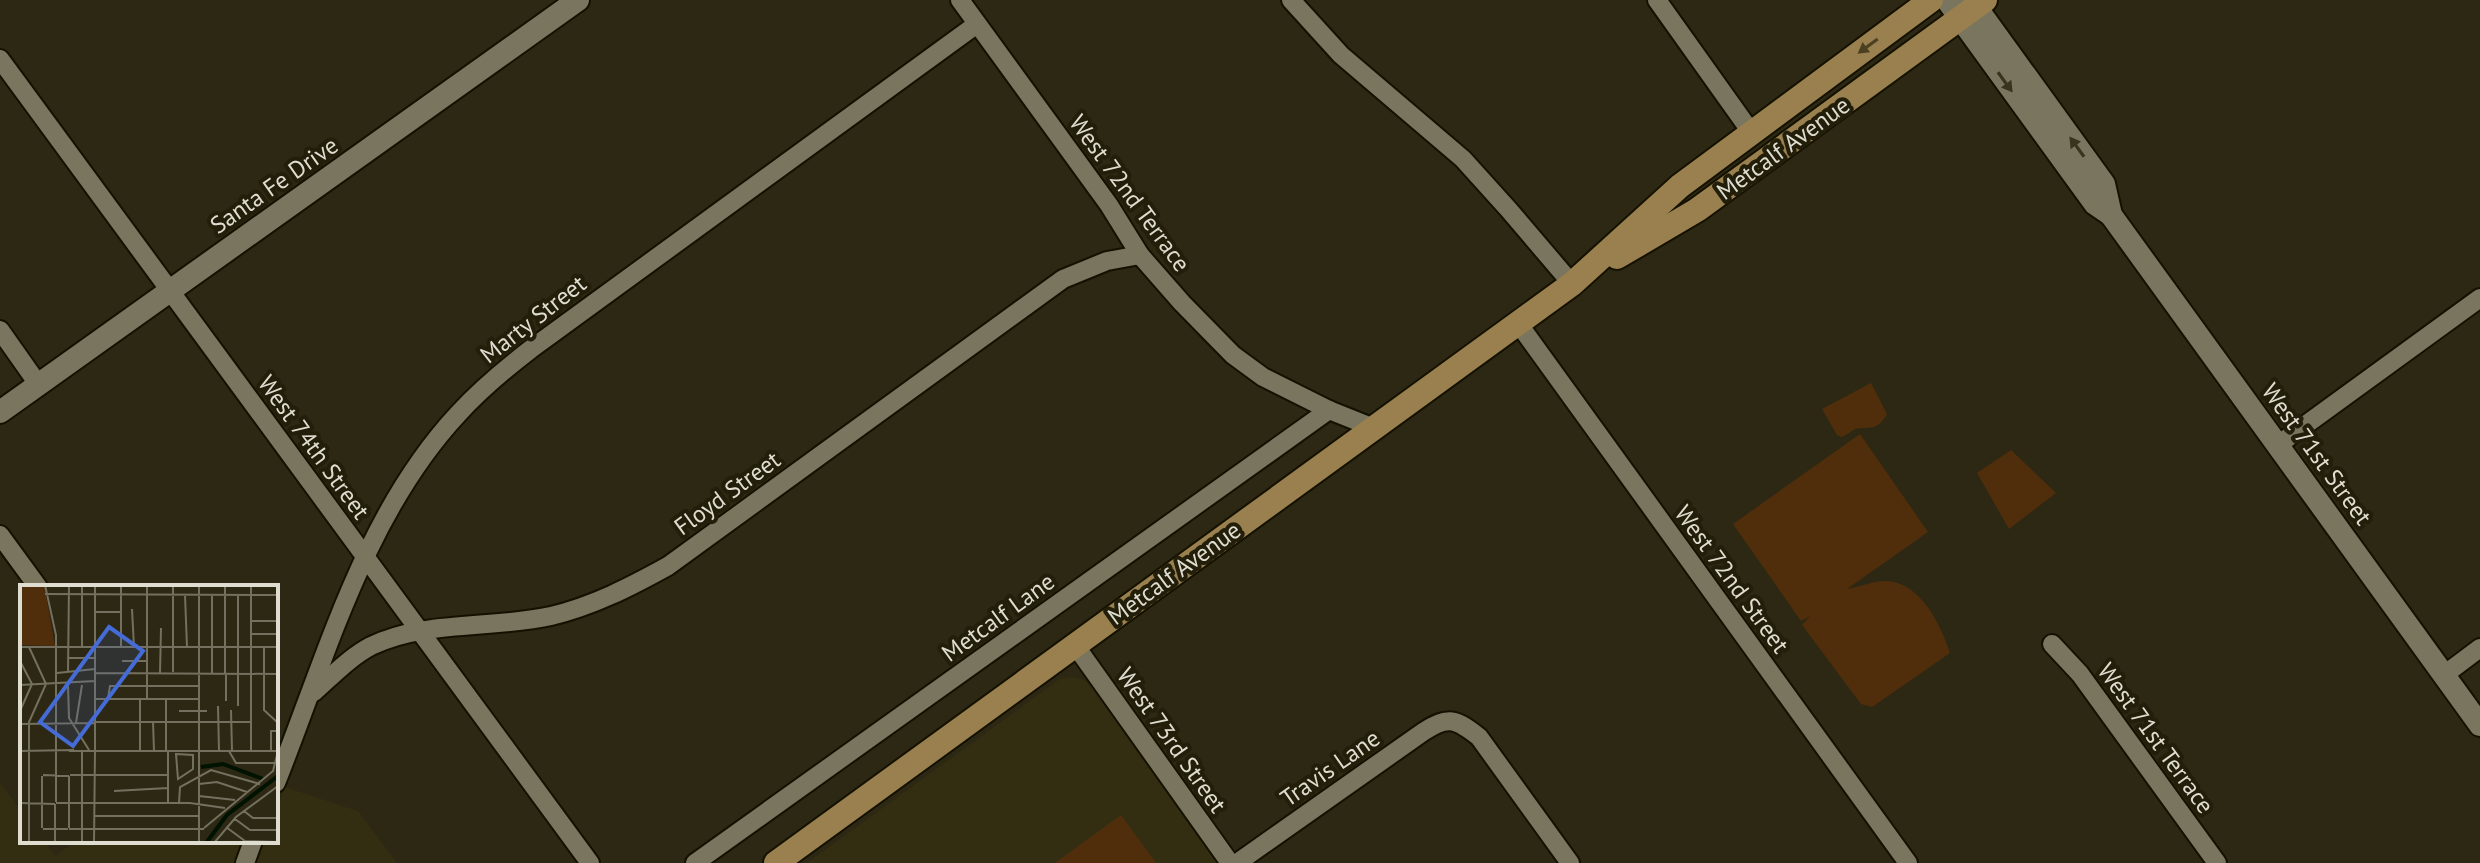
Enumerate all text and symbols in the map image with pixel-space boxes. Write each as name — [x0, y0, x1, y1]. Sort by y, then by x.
one-way arrow — [1858, 38, 1879, 54]
one-way arrow — [1997, 71, 2013, 92]
street label: Metcalf Avenue — [1710, 89, 1856, 207]
street label: West 72nd Terrace — [1063, 108, 1197, 278]
street label: Santa Fe Drive — [204, 130, 344, 240]
one-way arrow — [2069, 136, 2085, 158]
street label: Marty Street — [474, 268, 592, 370]
street label: West 74th Street — [251, 369, 377, 525]
street label: West 71st Street — [2255, 377, 2379, 531]
street label: Floyd Street — [668, 444, 786, 542]
street label: West 72nd Street — [1668, 499, 1796, 659]
street label: Metcalf Avenue — [1101, 514, 1247, 632]
street label: Metcalf Lane — [935, 566, 1061, 668]
inset map — [20, 585, 278, 843]
street label: West 71st Terrace — [2091, 657, 2221, 819]
street label: West 73rd Street — [1110, 661, 1234, 819]
street label: Travis Lane — [1274, 722, 1386, 814]

